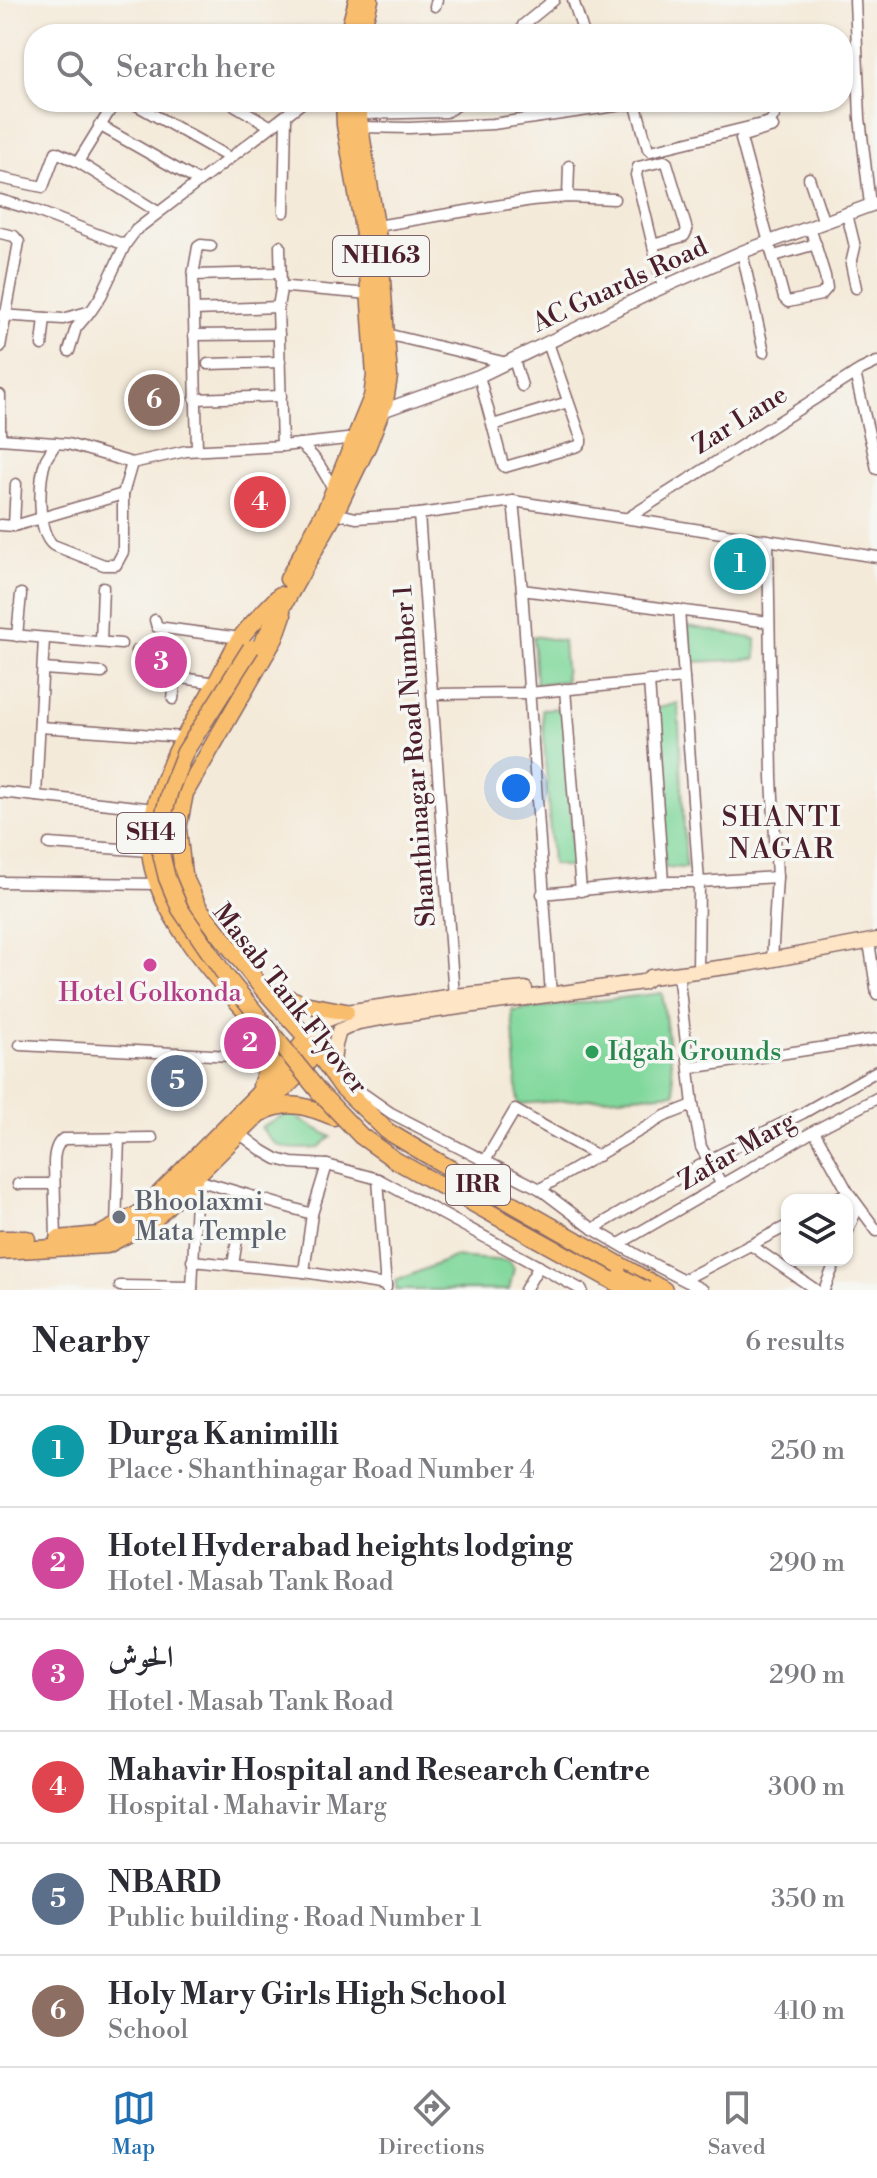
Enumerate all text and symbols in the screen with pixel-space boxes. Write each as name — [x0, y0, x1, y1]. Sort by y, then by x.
search box — [24, 24, 853, 112]
icon: search — [52, 46, 96, 90]
text: Search here — [116, 49, 276, 87]
street label: AC Guards Road — [526, 230, 713, 340]
road number: NH163 — [333, 236, 429, 276]
pin: 6 — [128, 370, 180, 430]
street label: Zar Lane — [687, 378, 793, 462]
pin: 4 — [234, 472, 286, 532]
pin: 1 — [714, 534, 766, 594]
street label: Shanthinagar Road Number 1 — [387, 584, 443, 928]
pin: 3 — [135, 632, 187, 692]
your location — [496, 768, 536, 808]
district label: SHANTI NAGAR — [722, 800, 842, 867]
road number: SH4 — [117, 813, 185, 853]
street label: Masab Tank Flyover — [206, 897, 374, 1101]
marker: Hotel Golkonda — [141, 956, 159, 974]
place label: Hotel Golkonda — [58, 977, 242, 1009]
pin: 2 — [224, 1013, 276, 1073]
place label: Idgah Grounds — [608, 1036, 781, 1068]
marker: Idgah Grounds — [583, 1043, 601, 1061]
pin: 5 — [151, 1051, 203, 1111]
street label: Zafar Marg — [673, 1104, 802, 1197]
road number: IRR — [446, 1165, 510, 1205]
place label: Bhoolaxmi Mata Temple — [134, 1186, 287, 1248]
map controls — [781, 1194, 853, 1266]
button: layers — [781, 1194, 853, 1266]
marker: Bhoolaxmi Mata Temple — [110, 1208, 128, 1226]
text: Nearby — [32, 1321, 150, 1363]
text: 6 results — [745, 1326, 845, 1358]
text: Durga Kanimilli — [108, 1416, 339, 1454]
text: 1 — [52, 1435, 64, 1467]
text: 250 m — [770, 1435, 845, 1467]
text: Place · Shanthinagar Road Number 4 — [108, 1454, 535, 1486]
text: Hotel Hyderabad heights lodging — [108, 1528, 572, 1566]
text: 2 — [50, 1547, 66, 1579]
text: 290 m — [769, 1547, 845, 1579]
text: Hotel · Masab Tank Road — [108, 1566, 394, 1598]
text: الحوش — [108, 1639, 174, 1677]
text: 3 — [50, 1659, 66, 1691]
text: 290 m — [769, 1659, 845, 1691]
text: Hotel · Masab Tank Road — [108, 1686, 394, 1718]
text: Mahavir Hospital and Research Centre — [108, 1752, 650, 1790]
text: 4 — [49, 1771, 67, 1803]
text: 300 m — [768, 1771, 845, 1803]
text: Hospital · Mahavir Marg — [108, 1790, 387, 1822]
text: NBARD — [108, 1864, 221, 1902]
text: 5 — [50, 1883, 66, 1915]
text: 350 m — [771, 1883, 845, 1915]
text: Public building · Road Number 1 — [108, 1902, 482, 1934]
text: Holy Mary Girls High School — [108, 1976, 506, 2014]
text: 6 — [50, 1995, 66, 2027]
text: 410 m — [774, 1995, 845, 2027]
text: School — [108, 2014, 188, 2046]
tab: Map — [112, 2086, 156, 2161]
tab: Directions — [379, 2086, 485, 2161]
tab: Saved — [708, 2086, 765, 2161]

